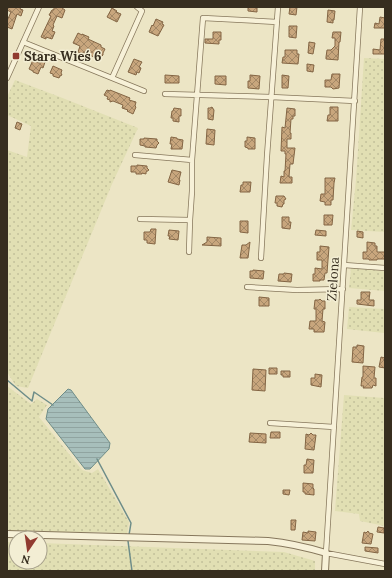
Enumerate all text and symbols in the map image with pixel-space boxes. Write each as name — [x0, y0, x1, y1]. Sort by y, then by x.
place label: Stara Wieś 6 — [24, 48, 102, 65]
marker: Stara Wieś 6 — [11, 51, 21, 61]
street label: Zielona — [323, 256, 343, 302]
north arrow — [8, 530, 48, 570]
text: N — [20, 552, 31, 568]

